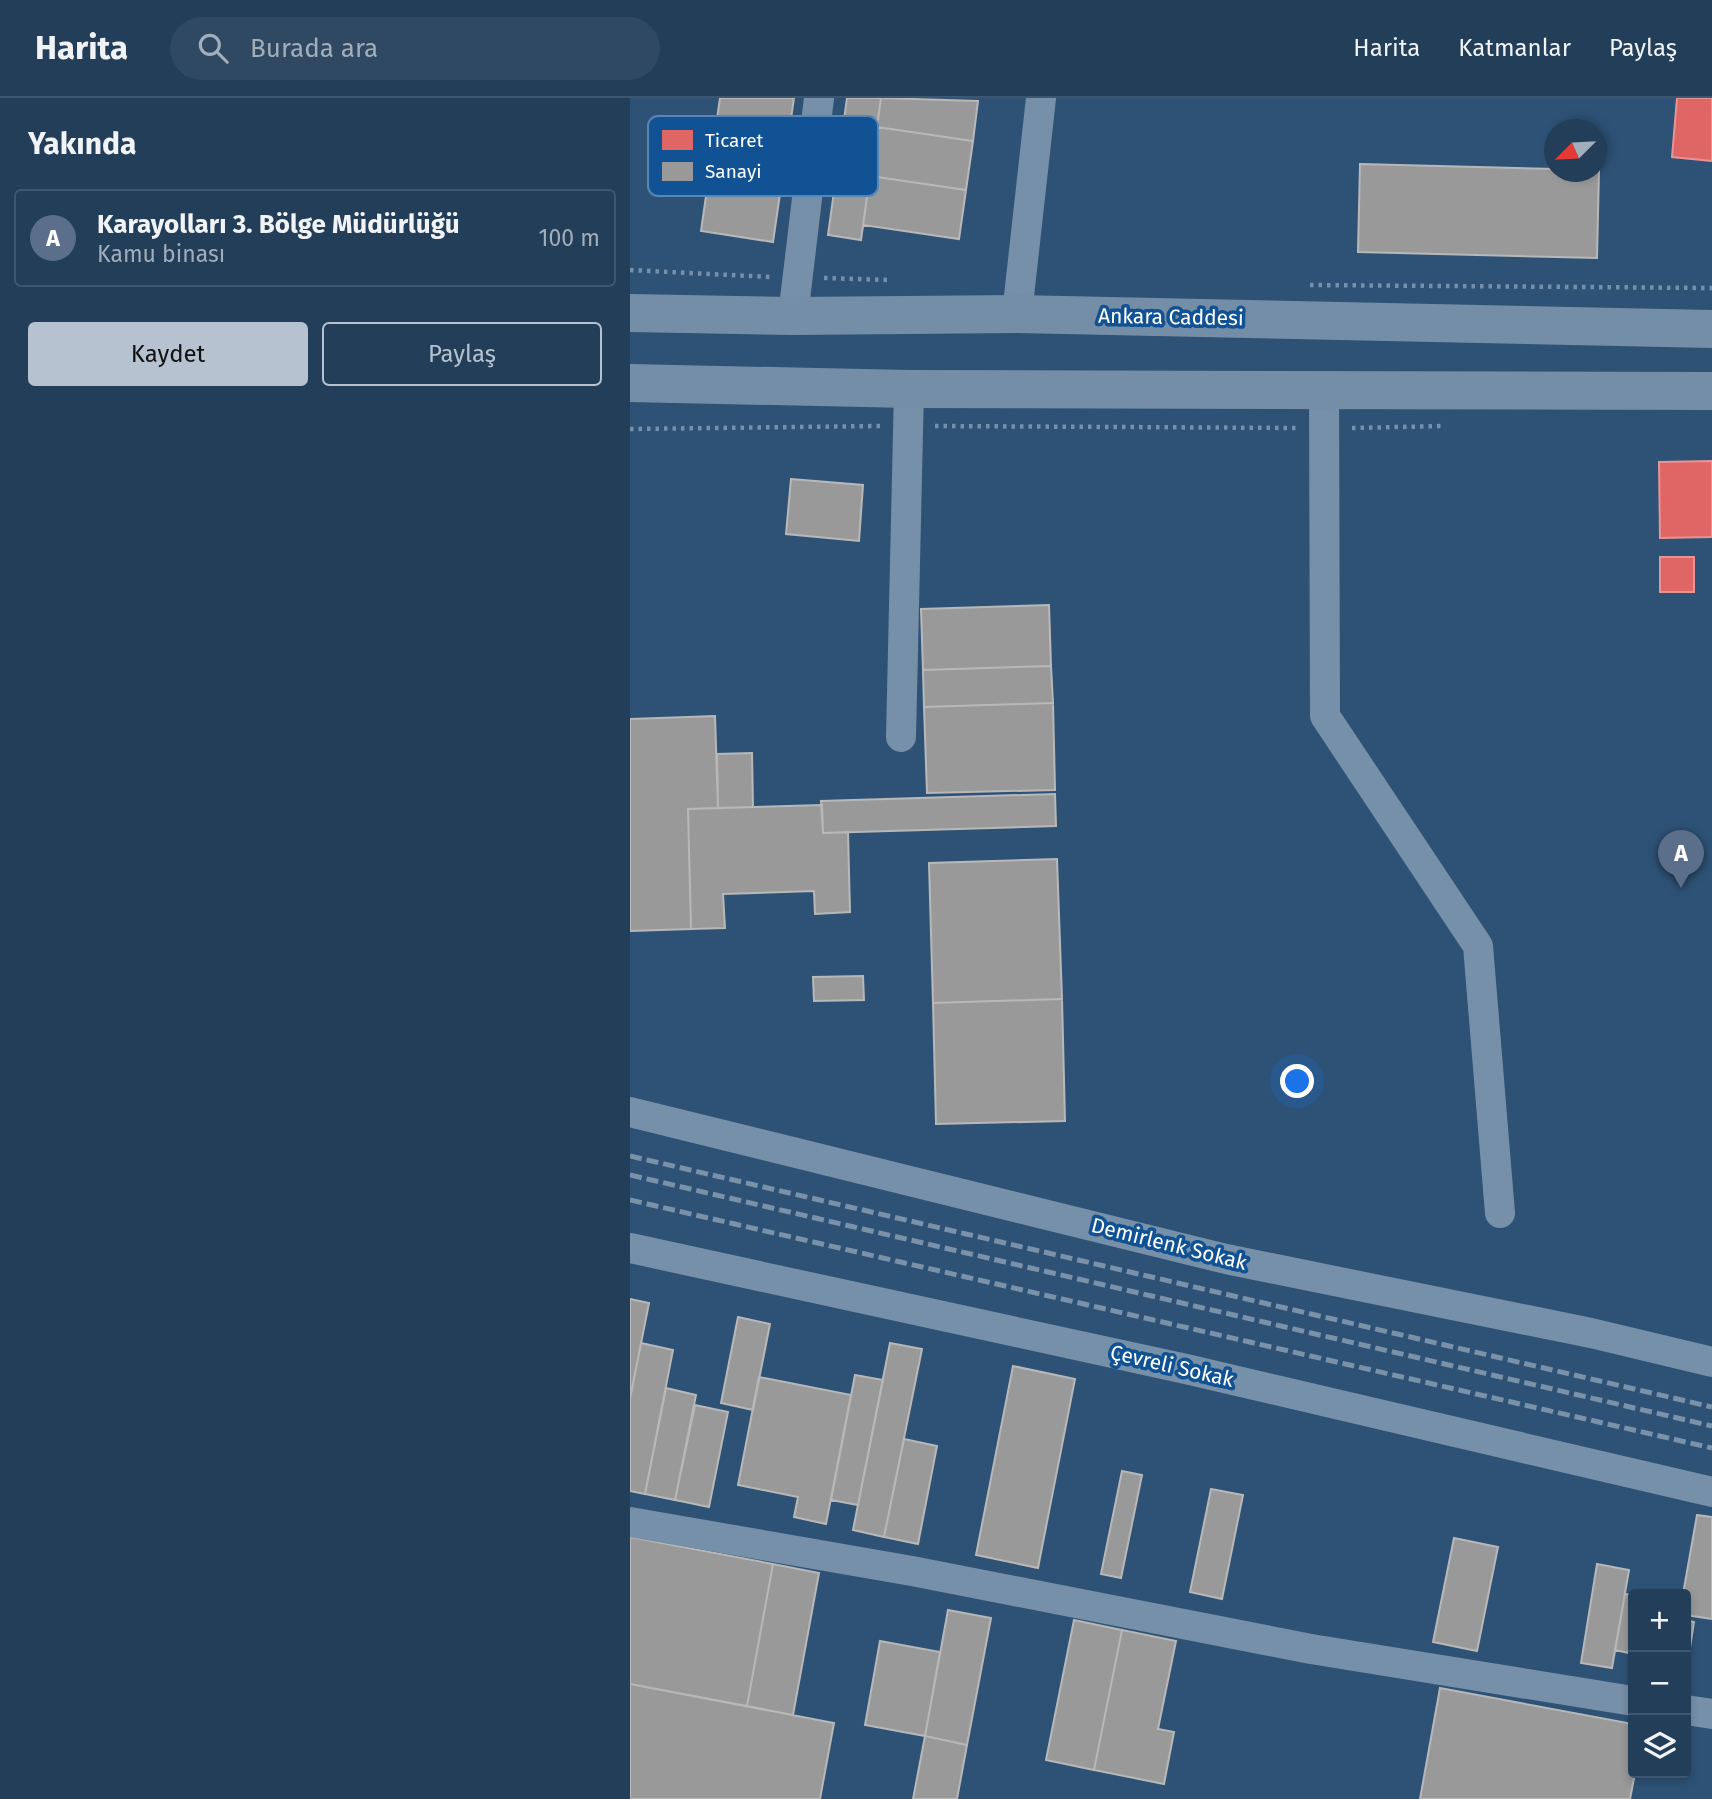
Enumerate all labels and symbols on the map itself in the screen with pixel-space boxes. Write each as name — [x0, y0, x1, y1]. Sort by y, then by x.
legend — [648, 116, 878, 196]
north arrow — [1544, 119, 1607, 182]
text: Ticaret — [705, 129, 764, 152]
text: Sanayi — [705, 160, 762, 183]
street label: Ankara Caddesi — [1098, 303, 1244, 331]
pin: A — [1658, 830, 1704, 888]
your location — [1280, 1064, 1314, 1098]
street label: Demirlenk Sokak — [1089, 1212, 1250, 1276]
street label: Çevreli Sokak — [1108, 1339, 1237, 1393]

